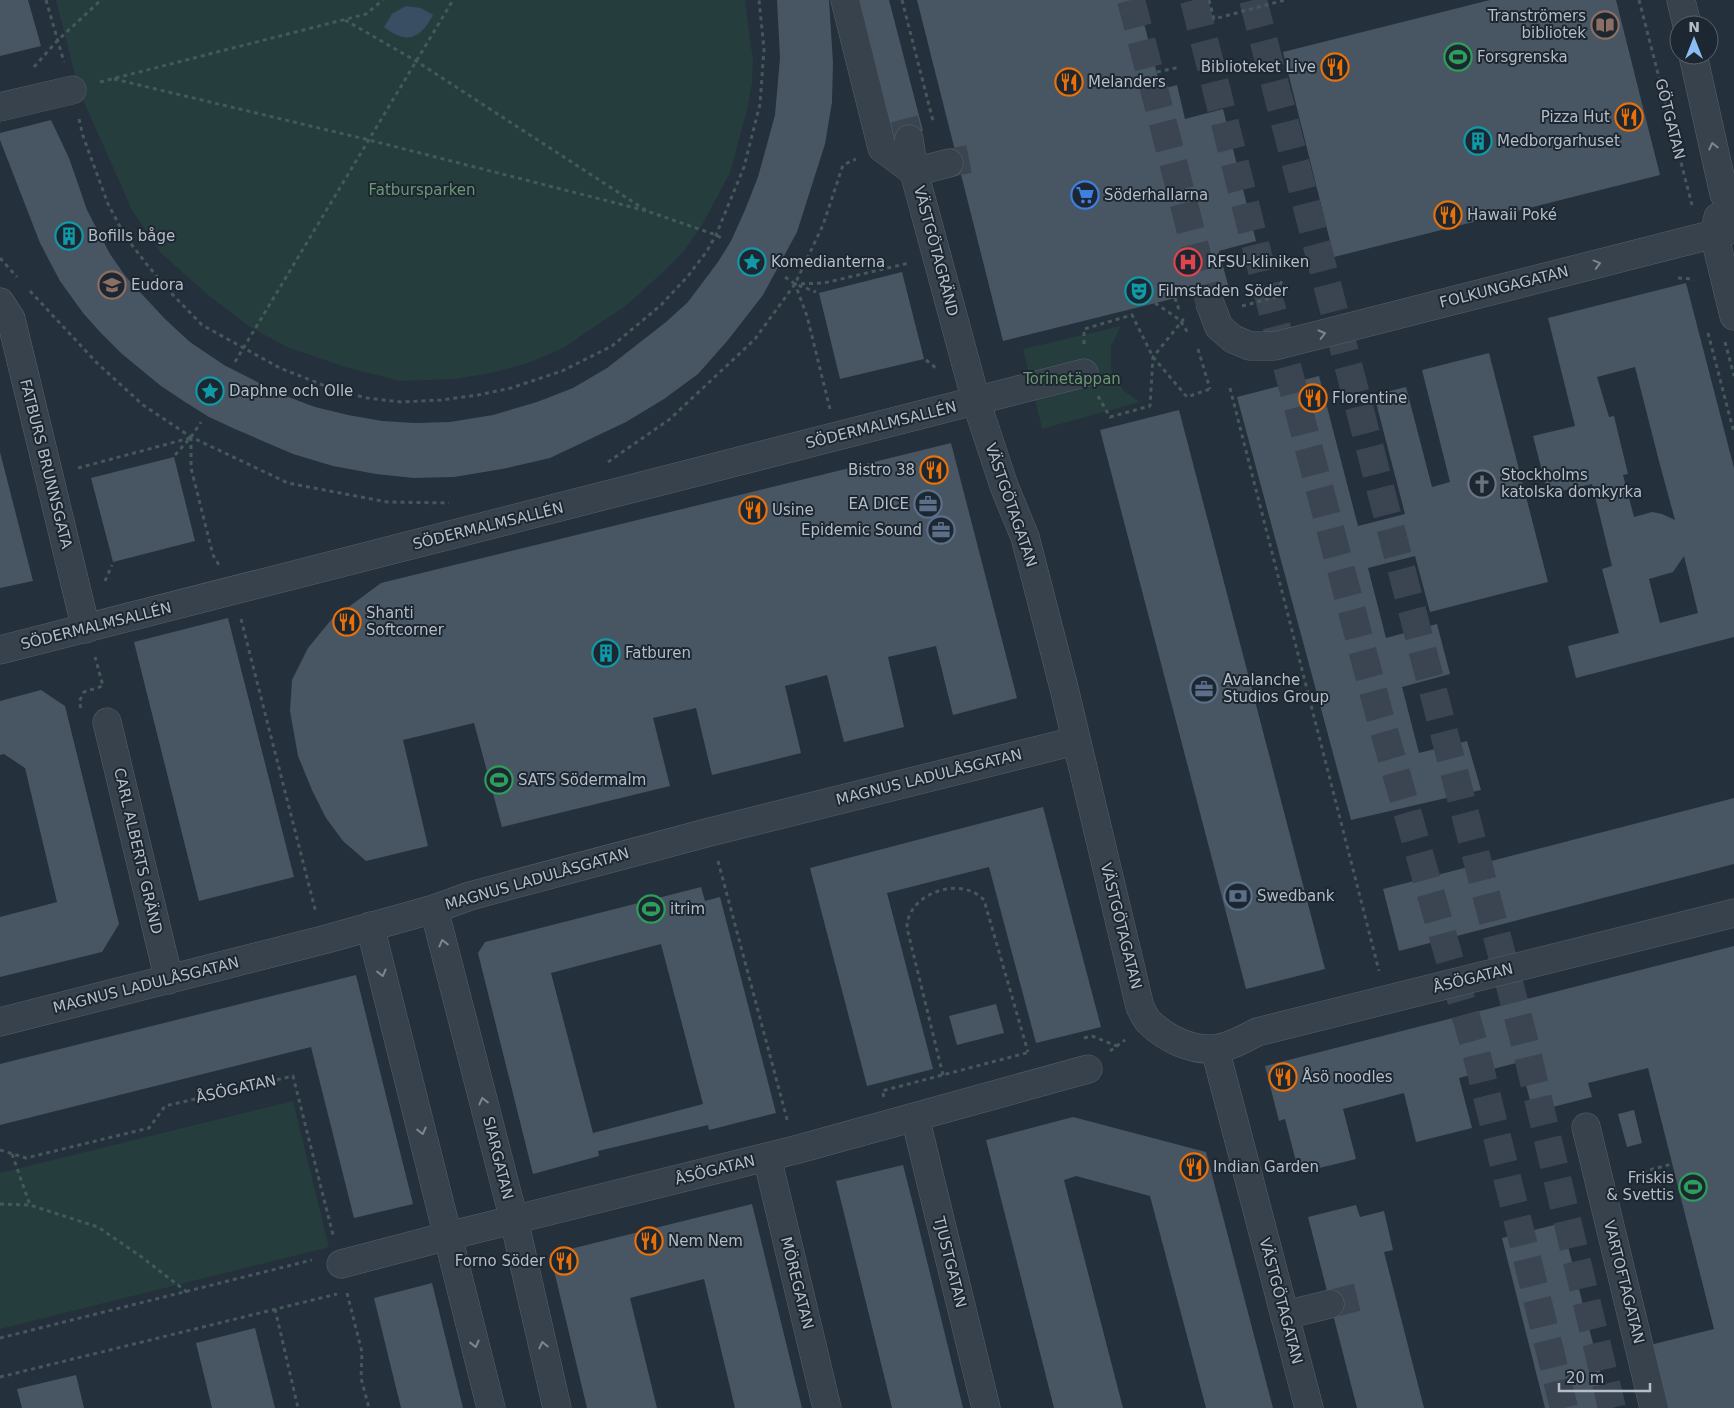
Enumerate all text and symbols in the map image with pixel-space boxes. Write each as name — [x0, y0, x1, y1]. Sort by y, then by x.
place label: Tranströmers bibliotek — [1487, 7, 1586, 42]
library icon: Tranströmers bibliotek — [1590, 10, 1620, 40]
north arrow — [1669, 15, 1719, 65]
text: N — [1688, 19, 1700, 35]
sports icon: Forsgrenska — [1443, 42, 1473, 72]
place label: Forsgrenska — [1477, 48, 1568, 66]
restaurant icon: Biblioteket Live — [1320, 52, 1350, 82]
place label: Biblioteket Live — [1201, 58, 1316, 76]
restaurant icon: Melanders — [1054, 67, 1084, 97]
place label: Melanders — [1088, 73, 1166, 91]
street label: GÖTGATAN — [1651, 76, 1690, 161]
restaurant icon: Pizza Hut — [1614, 102, 1644, 132]
place label: Pizza Hut — [1541, 108, 1610, 126]
building icon: Medborgarhuset — [1463, 126, 1493, 156]
place label: Medborgarhuset — [1497, 132, 1620, 150]
one-way arrow — [1708, 142, 1719, 151]
supermarket icon: Söderhallarna — [1070, 180, 1100, 210]
park label: Fatbursparken — [368, 181, 476, 199]
street label: VÄSTGÖTAGRÄND — [910, 184, 963, 318]
place label: Söderhallarna — [1104, 186, 1208, 204]
restaurant icon: Hawaii Poké — [1433, 200, 1463, 230]
place label: Hawaii Poké — [1467, 206, 1557, 224]
building icon: Bofills båge — [54, 221, 84, 251]
place label: Bofills båge — [88, 227, 175, 245]
place icon: Komedianterna — [737, 247, 767, 277]
hospital icon: RFSU-kliniken — [1173, 247, 1203, 277]
place label: Komedianterna — [771, 253, 885, 271]
place label: RFSU-kliniken — [1207, 253, 1309, 271]
one-way arrow — [1592, 259, 1601, 270]
street label: FOLKUNGAGATAN — [1438, 262, 1570, 312]
school or university icon: Eudora — [97, 270, 127, 300]
place label: Eudora — [131, 276, 184, 294]
theatre icon: Filmstaden Söder — [1124, 276, 1154, 306]
place label: Filmstaden Söder — [1158, 282, 1289, 300]
one-way arrow — [1318, 329, 1326, 339]
park label: Torinetäppan — [1022, 370, 1121, 388]
place icon: Daphne och Olle — [195, 376, 225, 406]
street label: FATBURS BRUNNSGATA — [16, 377, 76, 551]
place label: Daphne och Olle — [229, 382, 353, 400]
restaurant icon: Florentine — [1298, 383, 1328, 413]
place label: Florentine — [1332, 389, 1407, 407]
street label: SÖDERMALMSALLÉN — [803, 397, 958, 452]
street label: VÄSTGÖTAGATAN — [981, 440, 1042, 569]
restaurant icon: Bistro 38 — [919, 455, 949, 485]
place label: Bistro 38 — [848, 461, 915, 479]
place label: Stockholms katolska domkyrka — [1501, 466, 1642, 501]
church icon: Stockholms katolska domkyrka — [1467, 469, 1497, 499]
office icon: EA DICE — [913, 489, 943, 519]
restaurant icon: Usine — [738, 495, 768, 525]
place label: EA DICE — [849, 495, 909, 513]
street label: SÖDERMALMSALLÉN — [410, 498, 565, 553]
place label: Usine — [772, 501, 814, 519]
office icon: Epidemic Sound — [926, 515, 956, 545]
place label: Epidemic Sound — [801, 521, 922, 539]
street label: SÖDERMALMSALLÉN — [18, 598, 173, 653]
place label: Shanti Softcorner — [366, 604, 445, 639]
restaurant icon: Shanti Softcorner — [332, 607, 362, 637]
building icon: Fatburen — [591, 638, 621, 668]
place label: Fatburen — [625, 644, 691, 662]
place label: Avalanche Studios Group — [1223, 671, 1329, 706]
office icon: Avalanche Studios Group — [1189, 674, 1219, 704]
street label: MAGNUS LADULÅSGATAN — [834, 744, 1024, 809]
sports icon: SATS Södermalm — [484, 765, 514, 795]
street label: CARL ALBERTS GRÄND — [110, 766, 167, 936]
place label: SATS Södermalm — [518, 771, 646, 789]
street label: MAGNUS LADULÅSGATAN — [442, 843, 631, 914]
street label: VÄSTGÖTAGATAN — [1097, 861, 1146, 991]
bank icon: Swedbank — [1223, 881, 1253, 911]
place label: Swedbank — [1257, 887, 1335, 905]
sports icon: itrim — [636, 894, 666, 924]
place label: itrim — [670, 900, 705, 918]
one-way arrow — [438, 939, 449, 948]
street label: MAGNUS LADULÅSGATAN — [51, 952, 241, 1017]
street label: ÅSÖGATAN — [1431, 958, 1515, 997]
one-way arrow — [376, 969, 387, 978]
restaurant icon: Åsö noodles — [1268, 1062, 1298, 1092]
place label: Åsö noodles — [1302, 1067, 1393, 1086]
street label: ÅSÖGATAN — [194, 1070, 278, 1107]
one-way arrow — [479, 1097, 489, 1105]
street label: SIARGATAN — [479, 1115, 517, 1201]
one-way arrow — [416, 1126, 427, 1135]
street label: ÅSÖGATAN — [673, 1150, 757, 1189]
restaurant icon: Indian Garden — [1179, 1152, 1209, 1182]
place label: Indian Garden — [1213, 1158, 1319, 1176]
place label: Friskis & Svettis — [1606, 1169, 1674, 1204]
sports icon: Friskis & Svettis — [1678, 1172, 1708, 1202]
street label: TJUSTGATAN — [930, 1214, 970, 1310]
street label: VARTOFTAGATAN — [1600, 1218, 1648, 1346]
restaurant icon: Nem Nem — [634, 1226, 664, 1256]
place label: Nem Nem — [668, 1232, 743, 1250]
street label: MÖREGATAN — [777, 1235, 818, 1331]
street label: VÄSTGÖTAGATAN — [1255, 1236, 1307, 1366]
restaurant icon: Forno Söder — [549, 1246, 579, 1276]
place label: Forno Söder — [455, 1252, 546, 1270]
one-way arrow — [469, 1339, 480, 1348]
one-way arrow — [538, 1340, 549, 1349]
scale bar — [1559, 1360, 1650, 1392]
text: 20 m — [1566, 1369, 1604, 1387]

